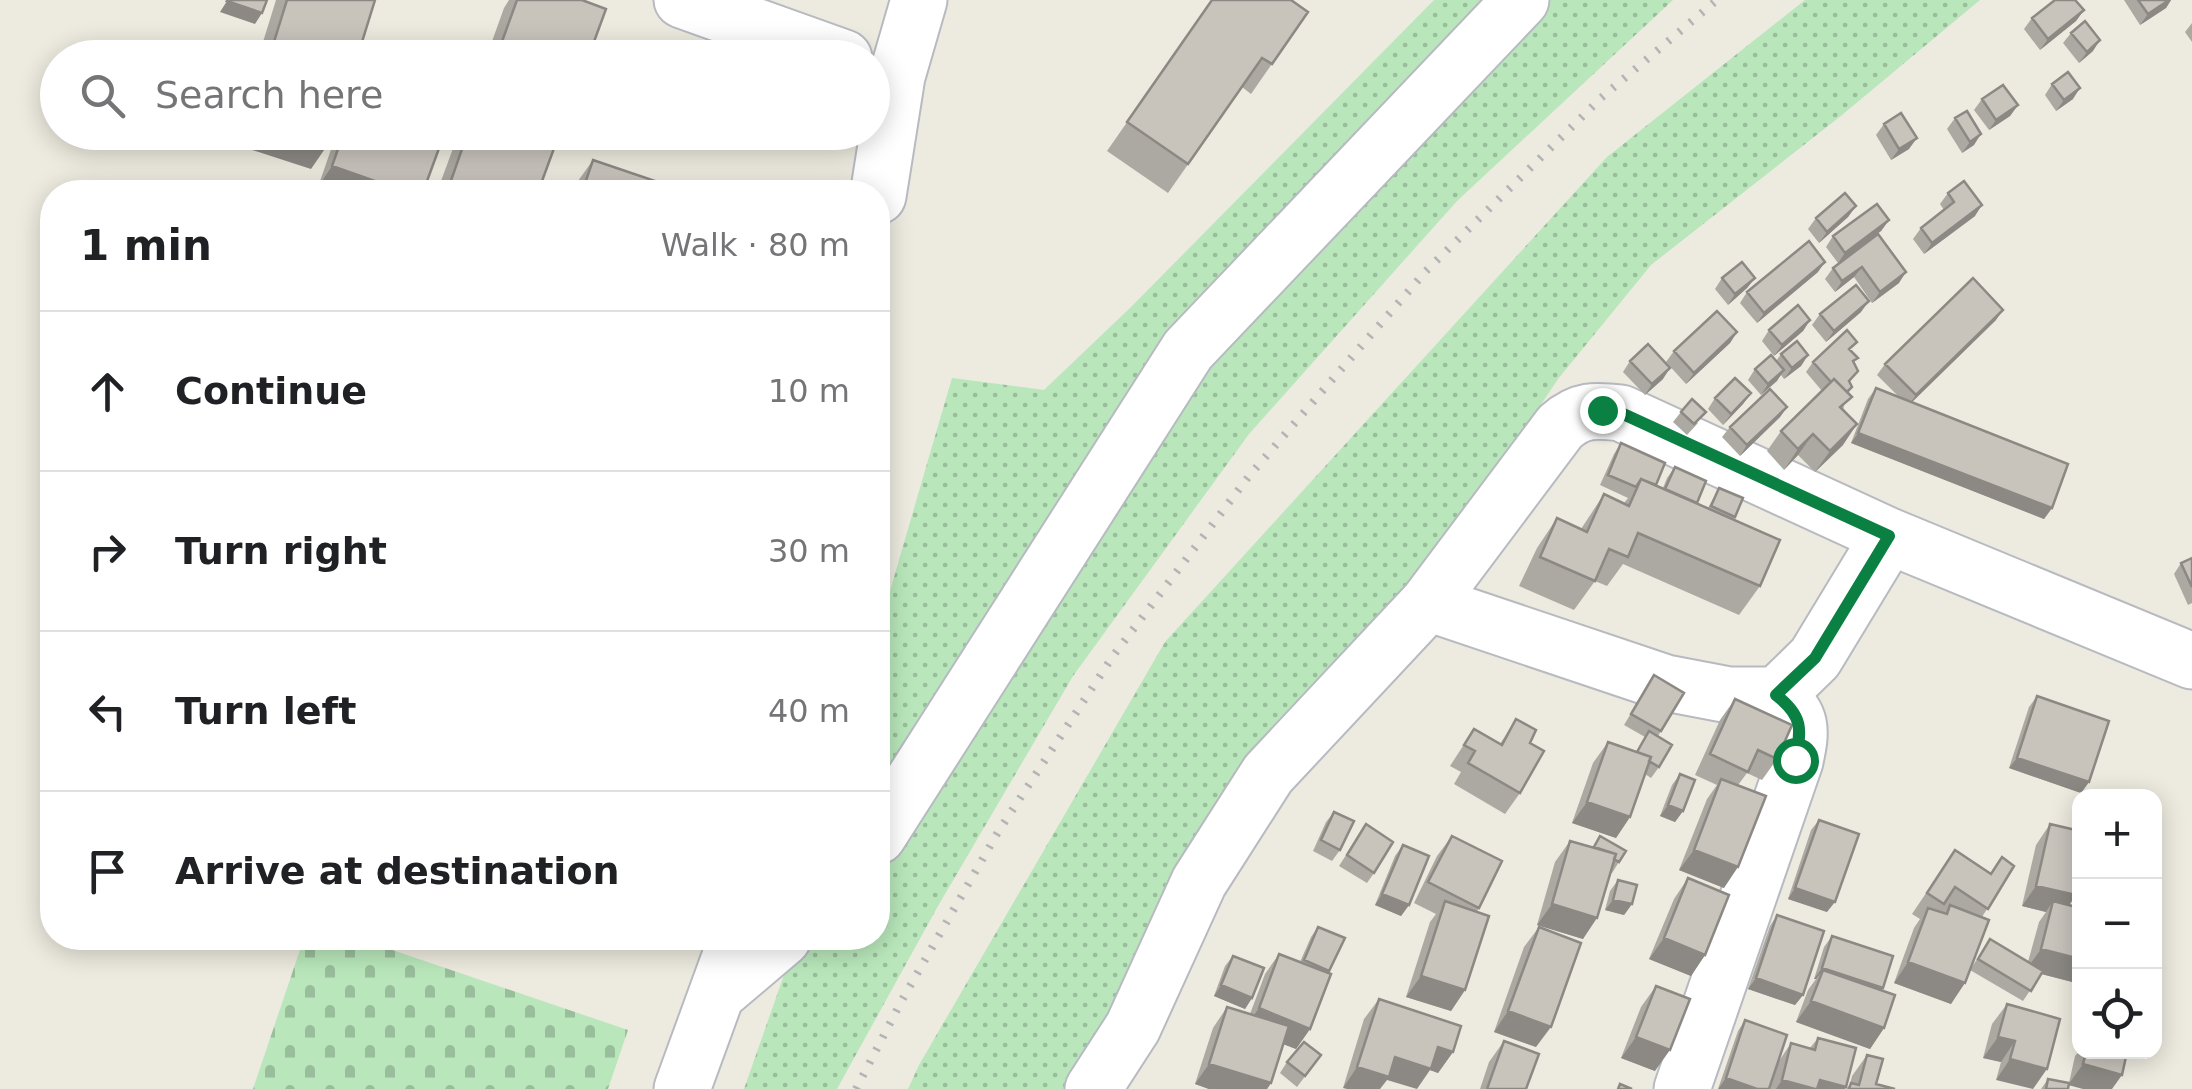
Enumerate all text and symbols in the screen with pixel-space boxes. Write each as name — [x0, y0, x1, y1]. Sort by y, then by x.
search box — [40, 40, 890, 150]
icon: search — [75, 68, 130, 123]
text: Search here — [155, 73, 383, 117]
text: 1 min — [80, 221, 212, 270]
text: Walk · 80 m — [661, 226, 850, 264]
icon: ahead — [80, 364, 135, 419]
text: Continue — [175, 369, 367, 413]
text: 10 m — [768, 372, 850, 410]
route end — [1580, 388, 1626, 434]
icon: right — [80, 524, 135, 579]
text: Turn right — [175, 529, 387, 573]
text: 30 m — [768, 532, 850, 570]
icon: left — [80, 684, 135, 739]
text: Turn left — [175, 689, 356, 733]
text: 40 m — [768, 692, 850, 730]
route start — [1773, 738, 1819, 784]
map controls — [2072, 789, 2162, 1059]
button: + — [2072, 789, 2162, 879]
icon: arrive — [80, 844, 135, 899]
text: Arrive at destination — [175, 849, 620, 893]
button: − — [2072, 879, 2162, 969]
button: locate — [2072, 969, 2162, 1059]

